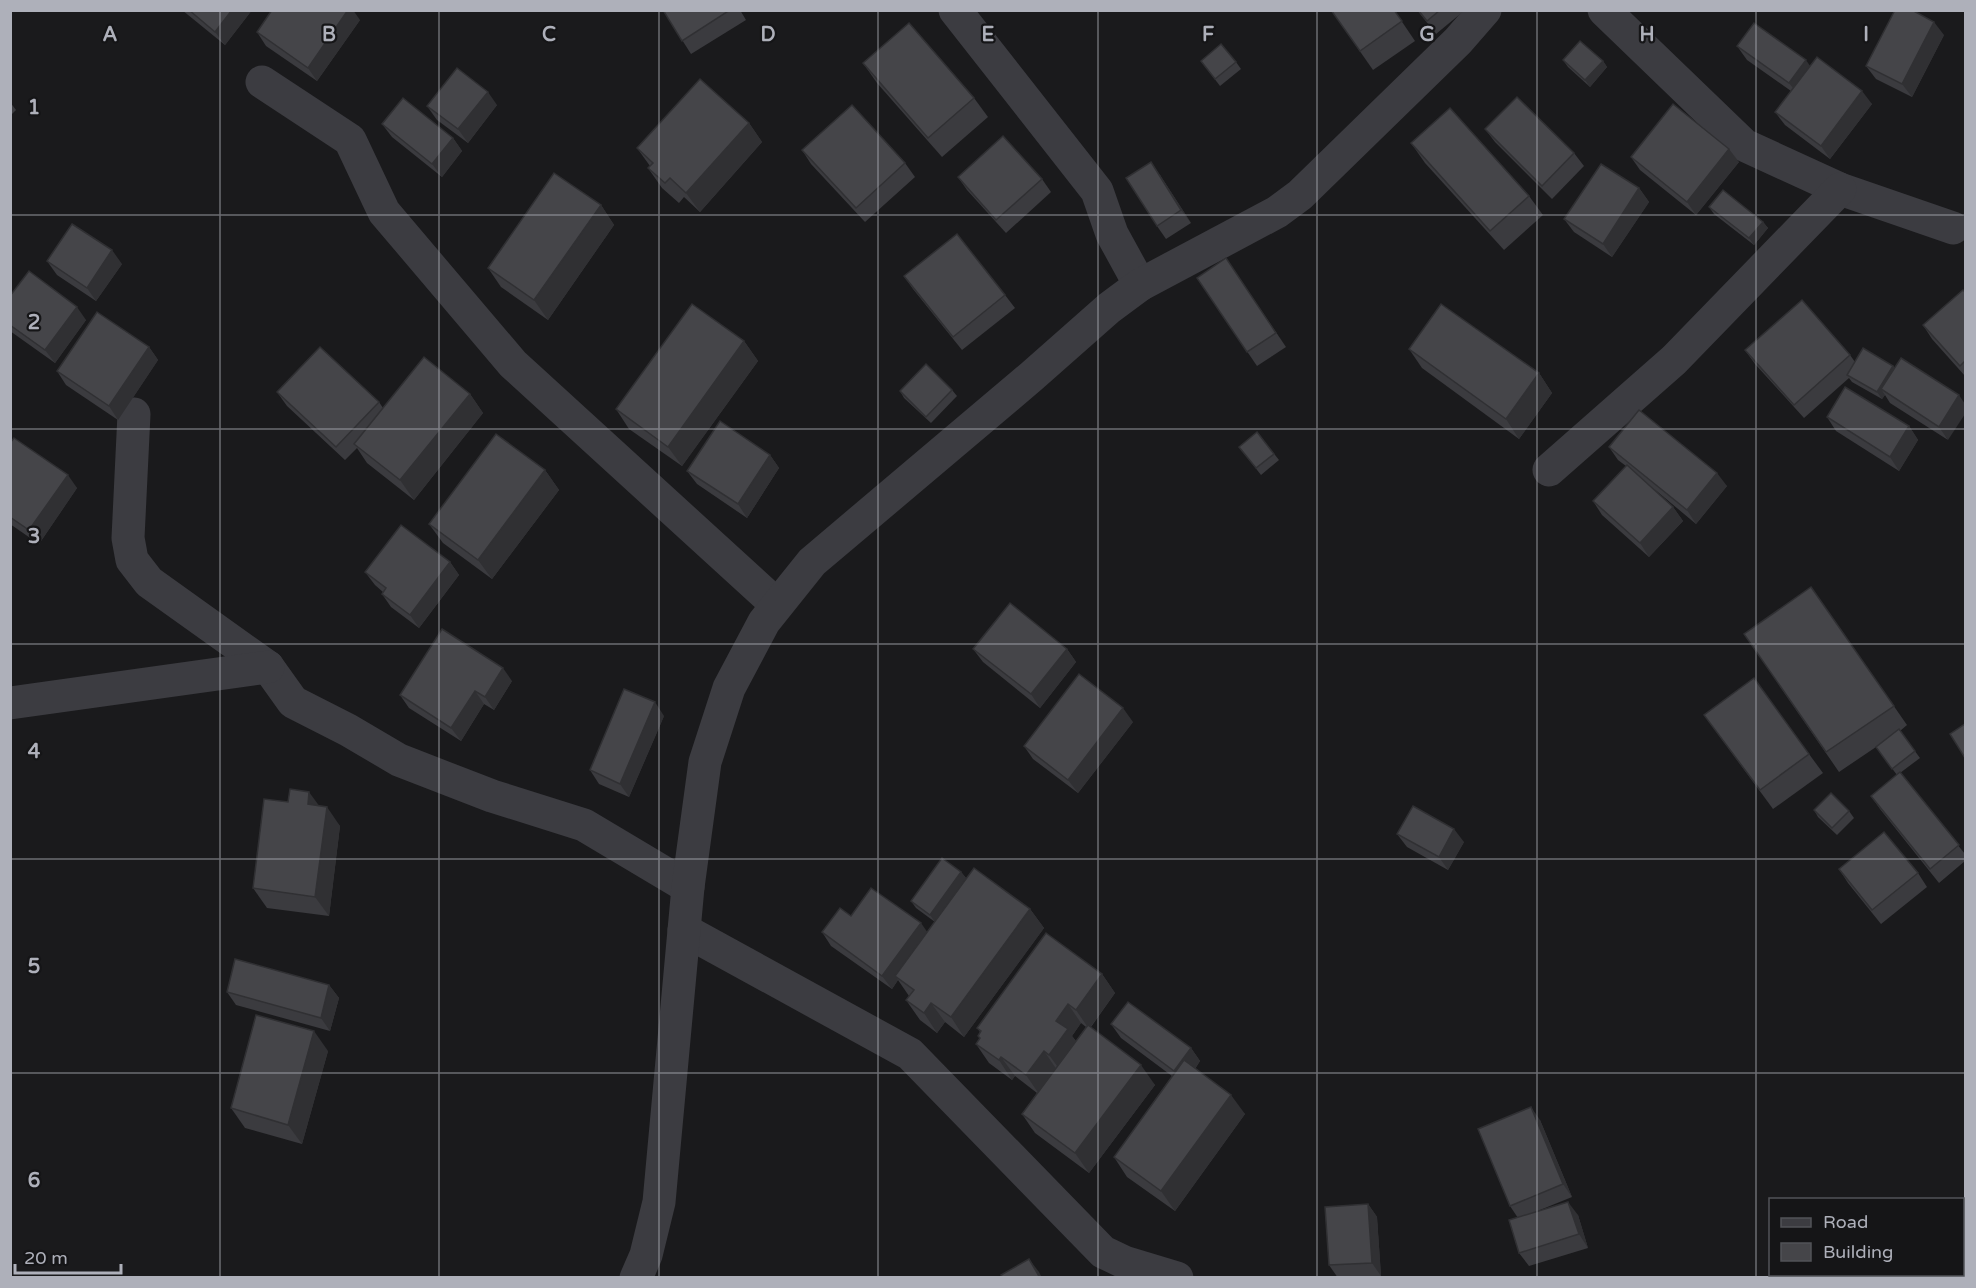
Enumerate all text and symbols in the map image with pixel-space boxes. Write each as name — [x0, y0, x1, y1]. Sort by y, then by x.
text: A — [103, 23, 118, 47]
text: B — [322, 23, 336, 47]
text: C — [542, 23, 556, 47]
text: D — [760, 23, 776, 47]
text: E — [982, 23, 995, 47]
text: F — [1202, 23, 1214, 47]
text: G — [1419, 23, 1435, 47]
text: H — [1639, 23, 1655, 47]
text: I — [1863, 23, 1869, 47]
text: 1 — [28, 96, 40, 120]
text: 2 — [28, 311, 40, 335]
text: 3 — [28, 525, 40, 549]
text: 4 — [28, 740, 41, 764]
text: 5 — [28, 955, 40, 979]
text: 6 — [28, 1169, 40, 1193]
legend — [1769, 1198, 1964, 1276]
text: Road — [1823, 1211, 1868, 1233]
scale bar — [15, 1237, 122, 1275]
text: Building — [1823, 1241, 1893, 1263]
text: 20 m — [24, 1247, 68, 1269]

